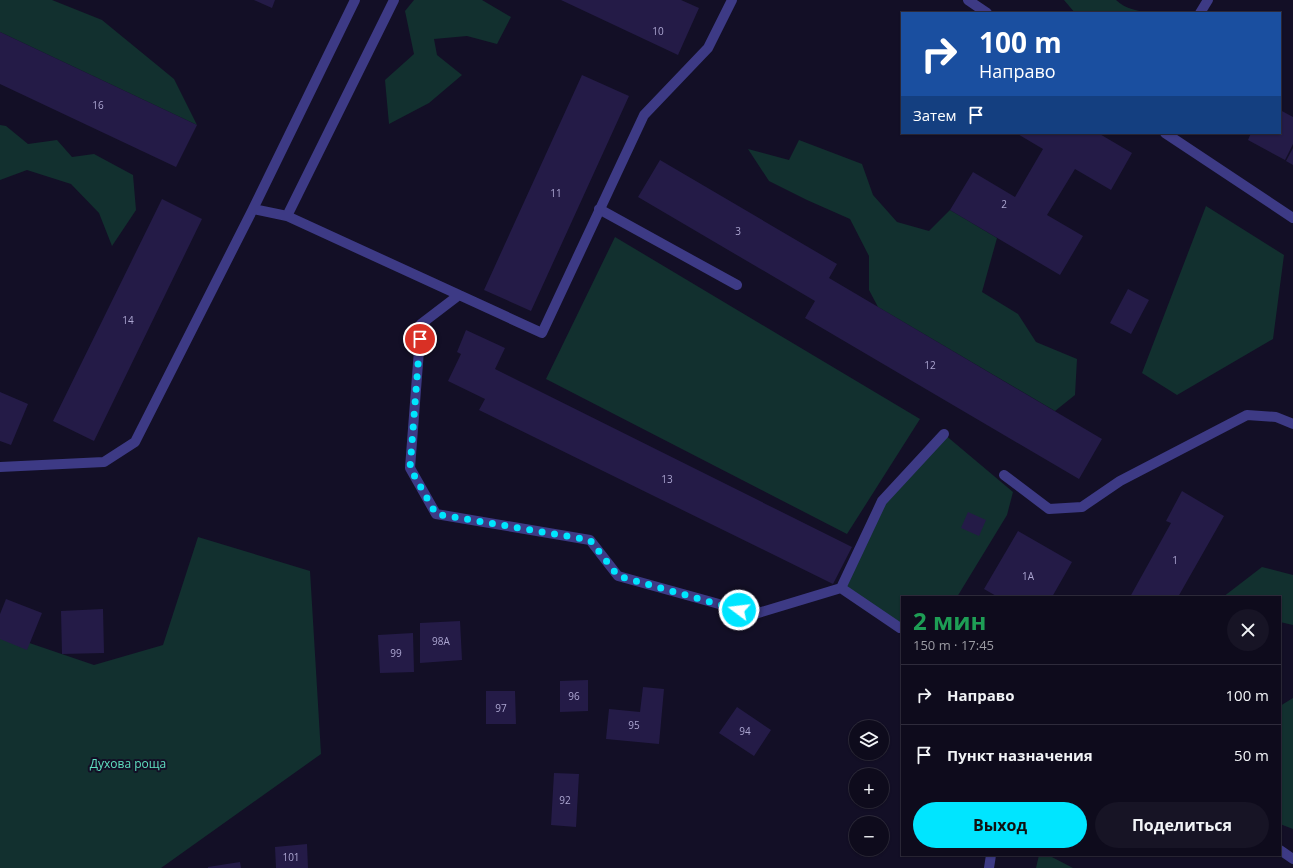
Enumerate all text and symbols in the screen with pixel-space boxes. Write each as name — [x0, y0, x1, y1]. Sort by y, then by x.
text: 100 m — [979, 23, 1062, 61]
house number: 10 — [652, 24, 664, 38]
icon: right — [913, 28, 965, 80]
text: Направо — [979, 59, 1056, 83]
house number: 16 — [92, 98, 104, 112]
icon: arrive — [965, 104, 987, 126]
text: Затем — [913, 105, 957, 125]
house number: 11 — [550, 186, 562, 200]
house number: 2 — [1001, 197, 1007, 211]
house number: 3 — [735, 224, 741, 238]
house number: 14 — [122, 313, 134, 327]
pin — [403, 322, 437, 356]
icon: arrive — [409, 328, 431, 350]
house number: 12 — [924, 358, 936, 372]
house number: 13 — [661, 472, 673, 486]
house number: 1 — [1172, 553, 1178, 567]
house number: 1А — [1022, 569, 1035, 583]
position arrow — [718, 589, 760, 631]
text: 2 мин — [913, 604, 986, 637]
button: close — [1227, 609, 1269, 651]
house number: 98А — [432, 634, 451, 648]
text: 150 m · 17:45 — [913, 636, 994, 654]
house number: 99 — [390, 646, 402, 660]
icon: right — [913, 684, 935, 706]
text: Направо — [947, 685, 1015, 705]
text: 100 m — [1225, 685, 1269, 705]
house number: 96 — [568, 689, 580, 703]
house number: 97 — [495, 701, 507, 715]
house number: 95 — [628, 718, 640, 732]
map controls — [849, 720, 889, 856]
button: layers — [849, 720, 889, 760]
house number: 94 — [739, 724, 751, 738]
icon: arrive — [913, 744, 935, 766]
text: Пункт назначения — [947, 745, 1093, 765]
text: 50 m — [1234, 745, 1269, 765]
park label: Духова роща — [90, 755, 166, 772]
button: + — [849, 768, 889, 808]
house number: 92 — [559, 793, 571, 807]
button: Выход — [913, 802, 1087, 848]
button: Поделиться — [1095, 802, 1269, 848]
button: − — [849, 816, 889, 856]
house number: 101 — [282, 850, 300, 864]

